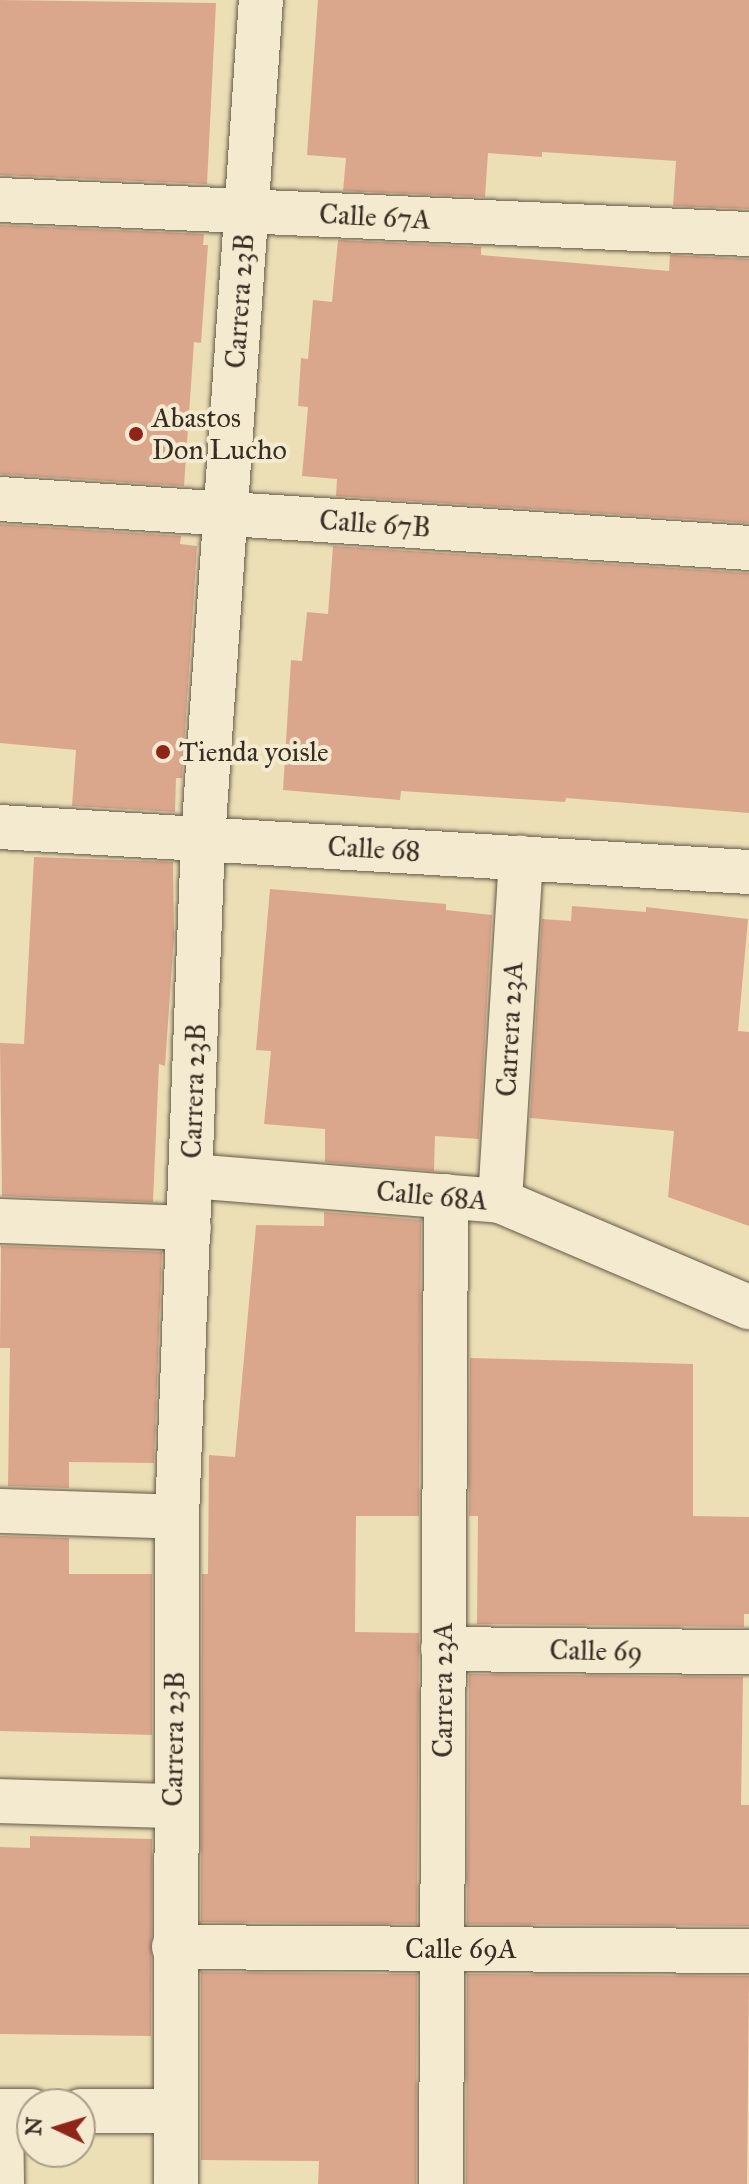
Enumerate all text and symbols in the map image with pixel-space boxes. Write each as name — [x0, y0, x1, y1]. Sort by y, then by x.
street label: Calle 67A — [318, 197, 432, 237]
street label: Carrera 23B — [219, 232, 261, 370]
place label: Abastos Don Lucho — [152, 401, 287, 467]
marker: Abastos Don Lucho — [127, 425, 145, 443]
street label: Calle 67B — [318, 503, 432, 545]
place label: Tienda yoisle — [179, 735, 329, 769]
marker: Tienda yoisle — [154, 743, 172, 761]
street label: Calle 68 — [327, 830, 421, 868]
street label: Carrera 23A — [490, 960, 530, 1098]
street label: Carrera 23B — [175, 1023, 213, 1159]
street label: Calle 68A — [375, 1174, 489, 1218]
street label: Carrera 23A — [426, 1622, 460, 1758]
street label: Calle 69 — [549, 1633, 643, 1669]
street label: Carrera 23B — [156, 1671, 192, 1807]
street label: Calle 69A — [405, 1932, 517, 1966]
north arrow — [16, 2088, 96, 2168]
text: N — [19, 2116, 48, 2137]

